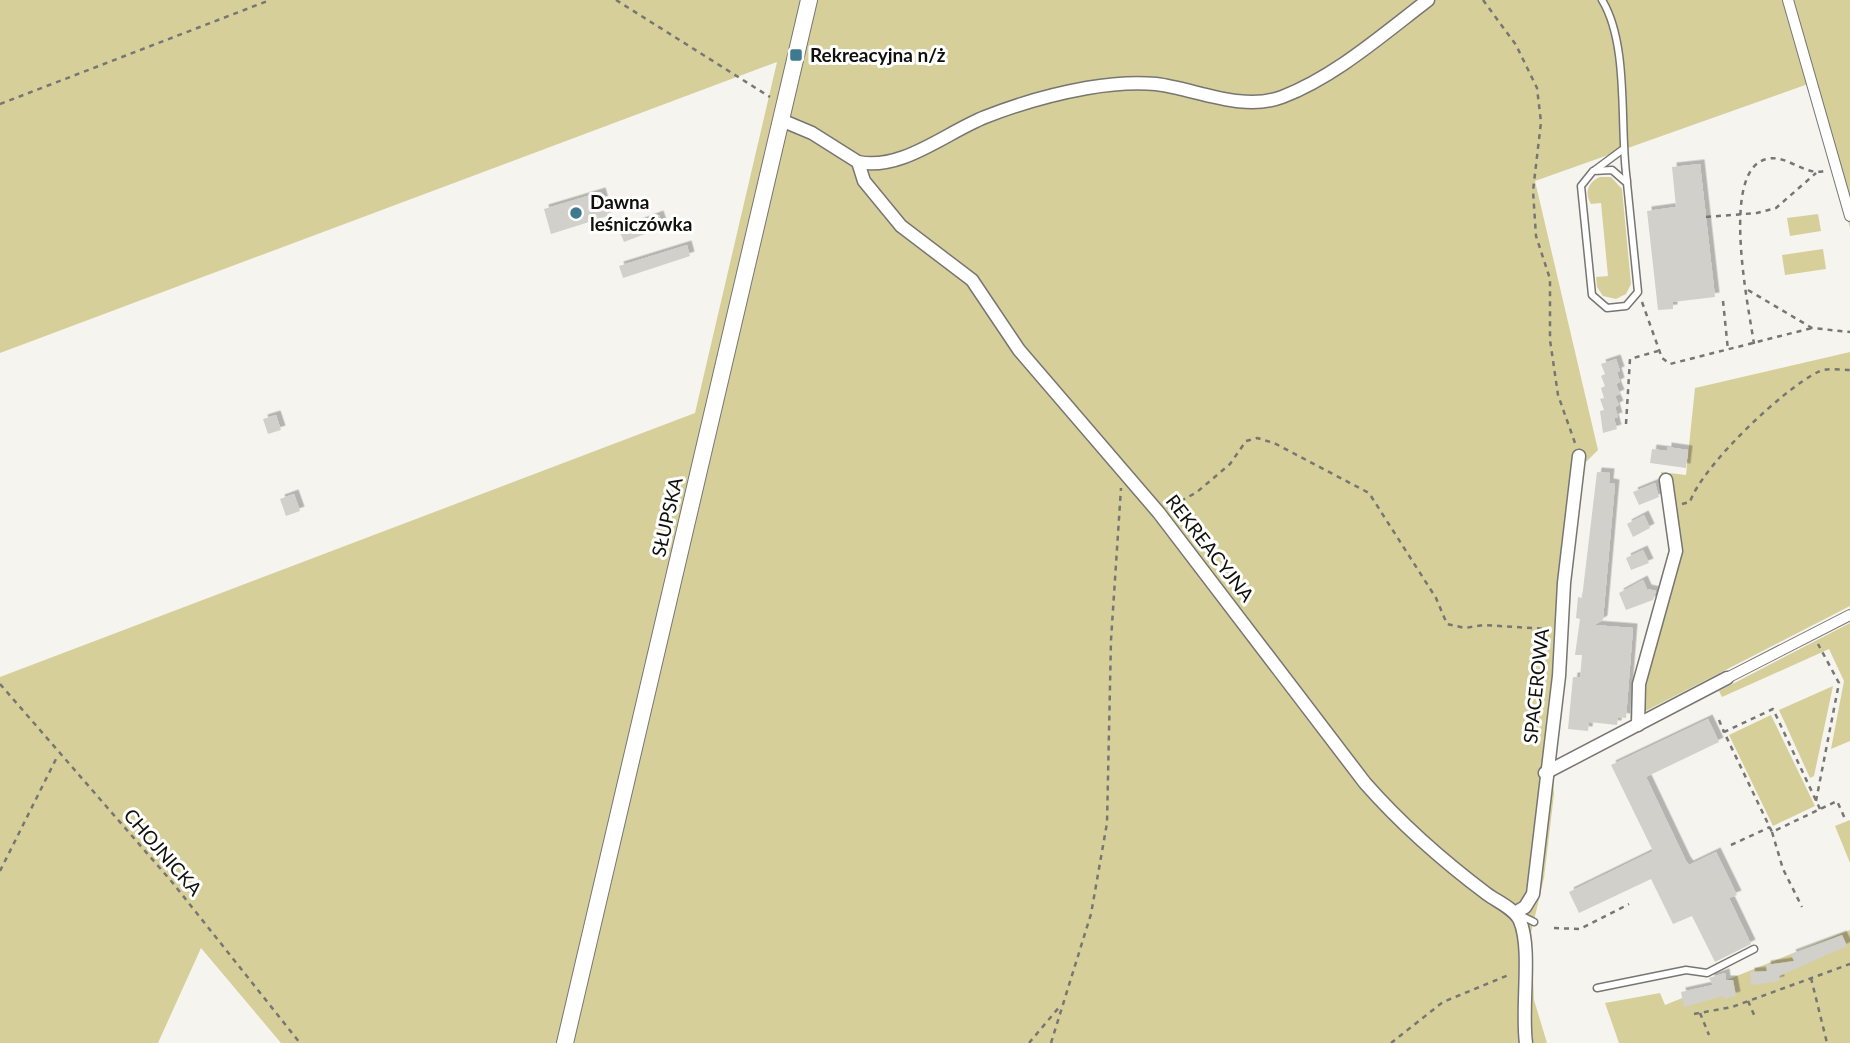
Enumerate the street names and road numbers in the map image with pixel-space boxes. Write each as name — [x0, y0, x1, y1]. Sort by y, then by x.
street label: SŁUPSKA — [646, 475, 687, 559]
street label: REKREACYJNA — [1162, 490, 1259, 606]
street label: SPACEROWA — [1518, 627, 1553, 745]
street label: CHOJNICKA — [119, 803, 207, 900]

